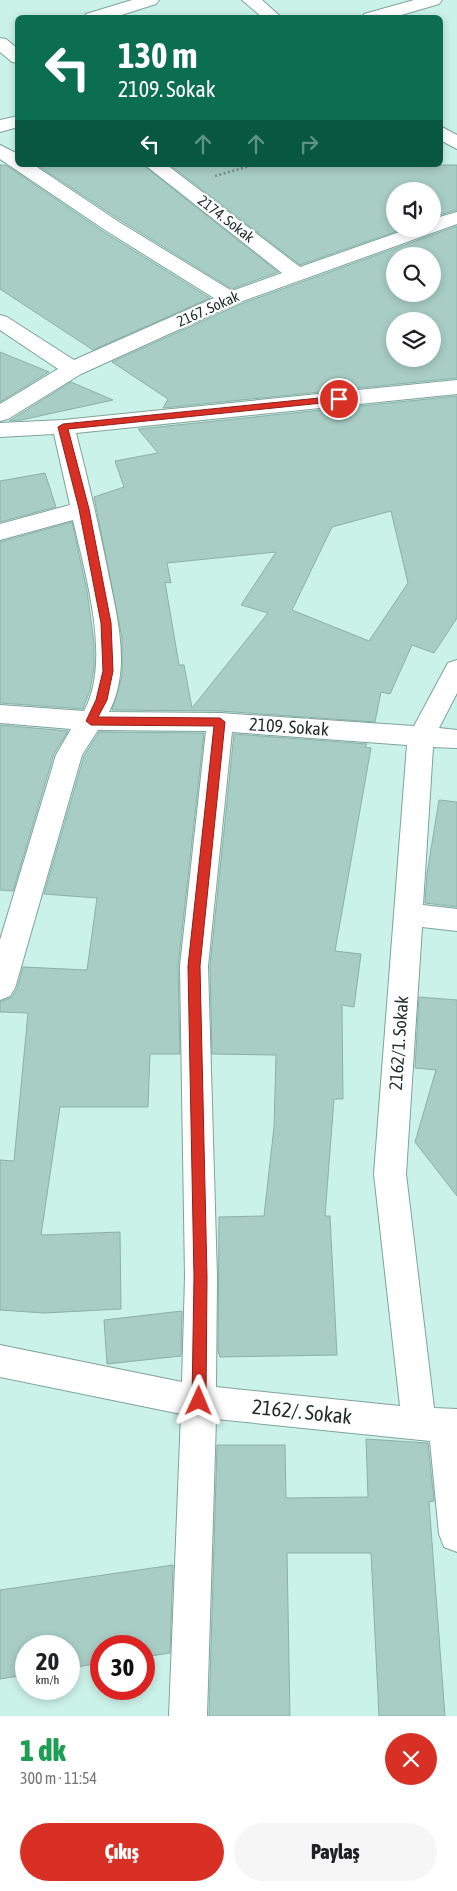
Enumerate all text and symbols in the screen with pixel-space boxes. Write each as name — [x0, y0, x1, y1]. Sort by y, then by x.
icon: left — [35, 35, 100, 100]
text: 130 m — [118, 35, 197, 75]
text: 2109. Sokak — [118, 76, 215, 102]
icon: left — [136, 130, 164, 158]
icon: ahead — [189, 130, 217, 158]
icon: ahead — [242, 130, 270, 158]
icon: right — [295, 130, 323, 158]
map controls — [386, 182, 441, 367]
button: sound — [386, 182, 441, 237]
street label: 2174. Sokak — [195, 191, 258, 246]
button: search — [386, 247, 441, 302]
street label: 2167. Sokak — [174, 287, 242, 330]
button: layers — [386, 312, 441, 367]
pin — [318, 378, 360, 420]
icon: arrive — [325, 385, 353, 413]
street label: 2109. Sokak — [249, 713, 330, 740]
street label: 2162/1. Sokak — [385, 995, 412, 1091]
position arrow — [172, 1374, 224, 1426]
street label: 2162/. Sokak — [251, 1394, 353, 1428]
speed limit sign: 30 — [90, 1635, 155, 1700]
text: 20 — [36, 1647, 59, 1675]
text: km/h — [36, 1673, 59, 1687]
text: 1 dk — [20, 1733, 66, 1767]
button: close — [385, 1733, 437, 1785]
text: 300 m · 11:54 — [20, 1769, 97, 1787]
button: Çıkış — [20, 1823, 224, 1881]
button: Paylaş — [234, 1823, 437, 1881]

